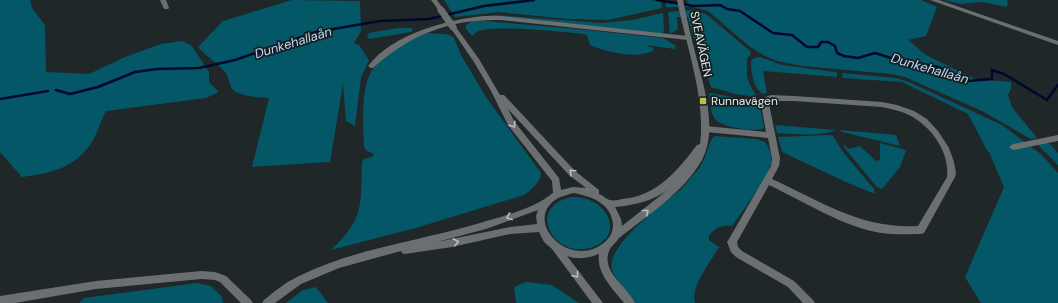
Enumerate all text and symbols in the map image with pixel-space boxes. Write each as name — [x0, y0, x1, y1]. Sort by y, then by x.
street label: SVEAVÄGEN — [686, 10, 716, 78]
water label: Dunkehallaån — [252, 23, 334, 62]
water label: Dunkehallaån — [889, 49, 971, 88]
place label: Runnavägen — [711, 93, 778, 109]
marker: Runnavägen — [698, 96, 708, 106]
one-way arrow — [508, 121, 516, 128]
one-way arrow — [569, 169, 577, 177]
one-way arrow — [641, 210, 648, 217]
one-way arrow — [506, 213, 513, 221]
one-way arrow — [453, 239, 459, 247]
one-way arrow — [571, 270, 578, 277]

